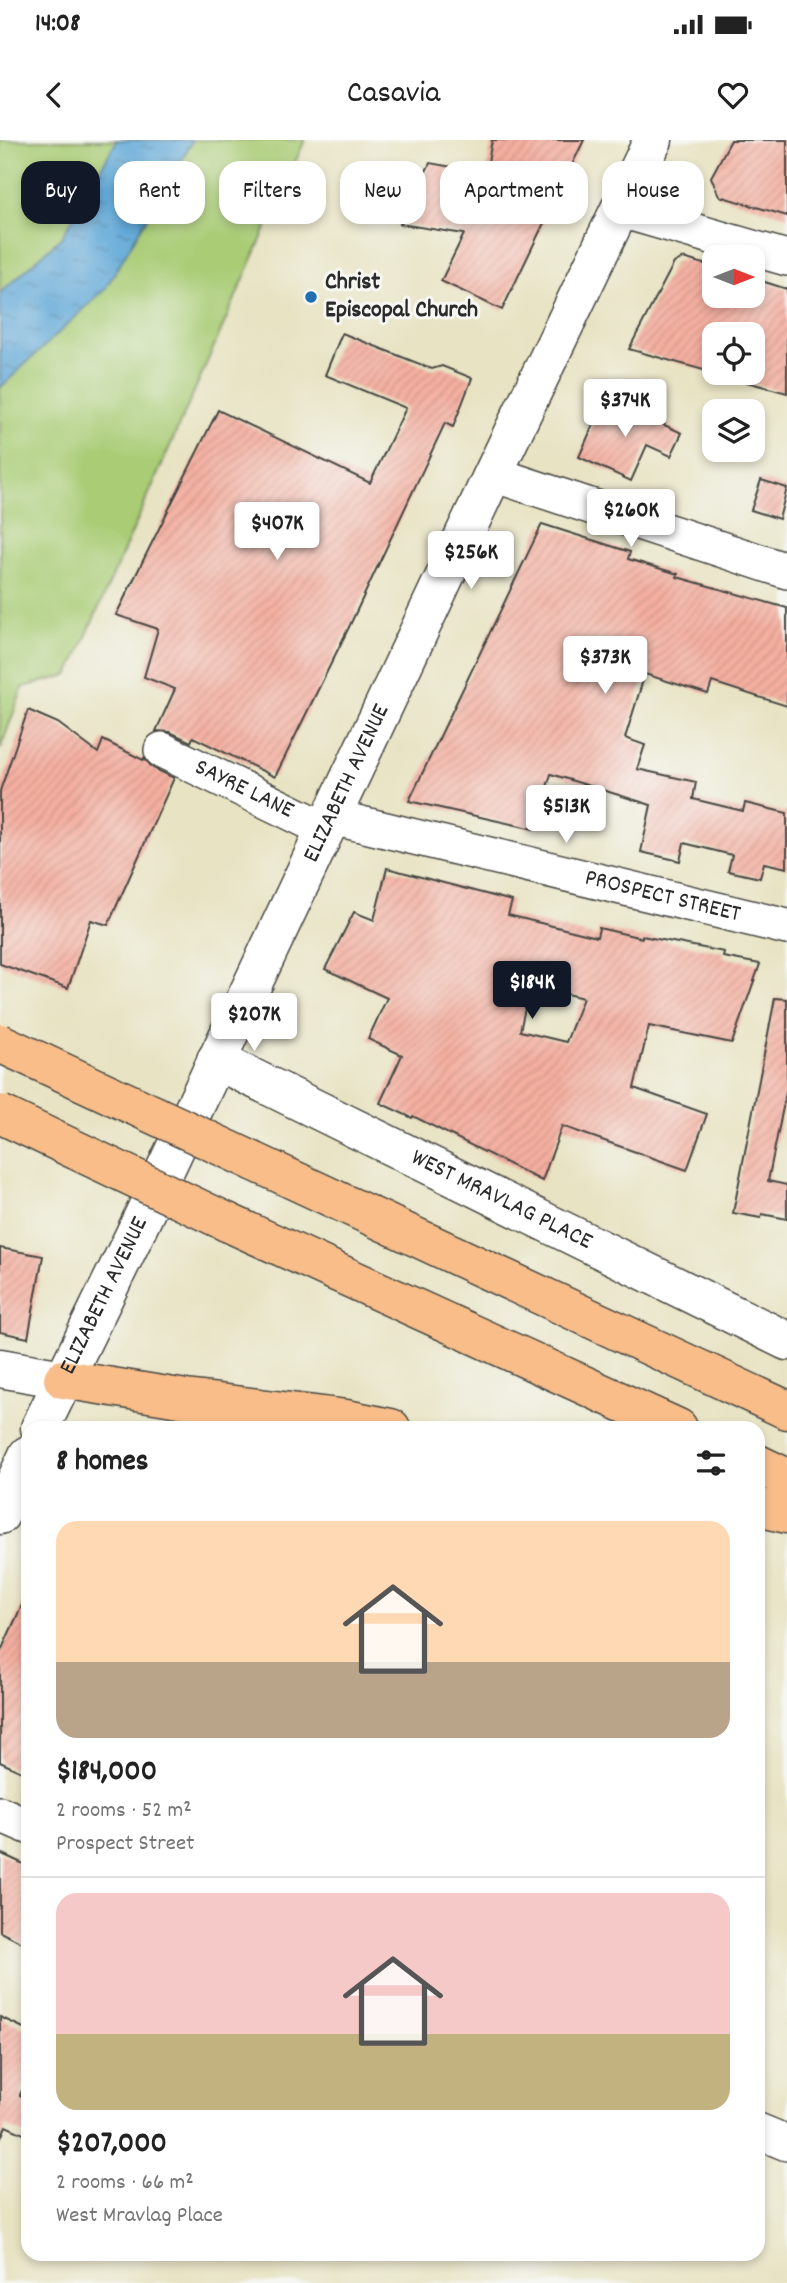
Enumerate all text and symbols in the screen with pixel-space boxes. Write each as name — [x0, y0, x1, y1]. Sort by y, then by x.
text: 14:08 — [35, 6, 80, 43]
text: Casavia — [347, 72, 440, 118]
icon: back — [35, 76, 73, 114]
icon: heart — [714, 76, 752, 114]
chip: Buy — [21, 161, 100, 224]
chip: Rent — [114, 161, 205, 224]
chip: Filters — [219, 161, 326, 224]
chip: New — [340, 161, 426, 224]
chip: Apartment — [440, 161, 588, 224]
chip: House — [602, 161, 704, 224]
north arrow — [702, 245, 765, 308]
map controls — [702, 245, 765, 462]
place label: Christ Episcopal Church — [325, 266, 478, 328]
marker: Christ Episcopal Church — [303, 289, 319, 305]
button: locate — [702, 322, 765, 385]
pin: $374K — [576, 380, 674, 439]
text: $374K — [600, 385, 650, 418]
button: layers — [702, 399, 765, 462]
pin: $260K — [582, 490, 680, 549]
text: $260K — [603, 495, 659, 528]
pin: $407K — [228, 502, 326, 562]
text: $407K — [250, 508, 304, 541]
pin: $256K — [422, 532, 520, 591]
text: $256K — [444, 537, 498, 570]
pin: $373K — [556, 636, 654, 696]
text: $373K — [579, 642, 631, 675]
street label: ELIZABETH AVENUE — [295, 699, 399, 868]
street label: SAYRE LANE — [189, 751, 299, 828]
pin: $513K — [517, 786, 615, 845]
text: $513K — [542, 791, 590, 824]
street label: PROSPECT STREET — [581, 862, 744, 932]
pin: $184K — [483, 962, 581, 1021]
text: $184K — [509, 967, 555, 1000]
pin: $207K — [205, 993, 303, 1053]
text: $207K — [227, 999, 281, 1032]
street label: WEST MRAVLAG PLACE — [405, 1141, 598, 1259]
street label: ELIZABETH AVENUE — [52, 1211, 157, 1380]
text: 8 homes — [56, 1442, 148, 1485]
icon: filters — [692, 1444, 730, 1482]
icon: home — [330, 1566, 456, 1692]
text: $184,000 — [56, 1752, 157, 1795]
text: 2 rooms · 52 m² — [56, 1795, 192, 1828]
text: Prospect Street — [56, 1828, 195, 1861]
icon: home — [330, 1938, 456, 2064]
text: $207,000 — [56, 2124, 167, 2167]
text: 2 rooms · 66 m² — [56, 2167, 194, 2200]
text: West Mravlag Place — [56, 2200, 223, 2233]

